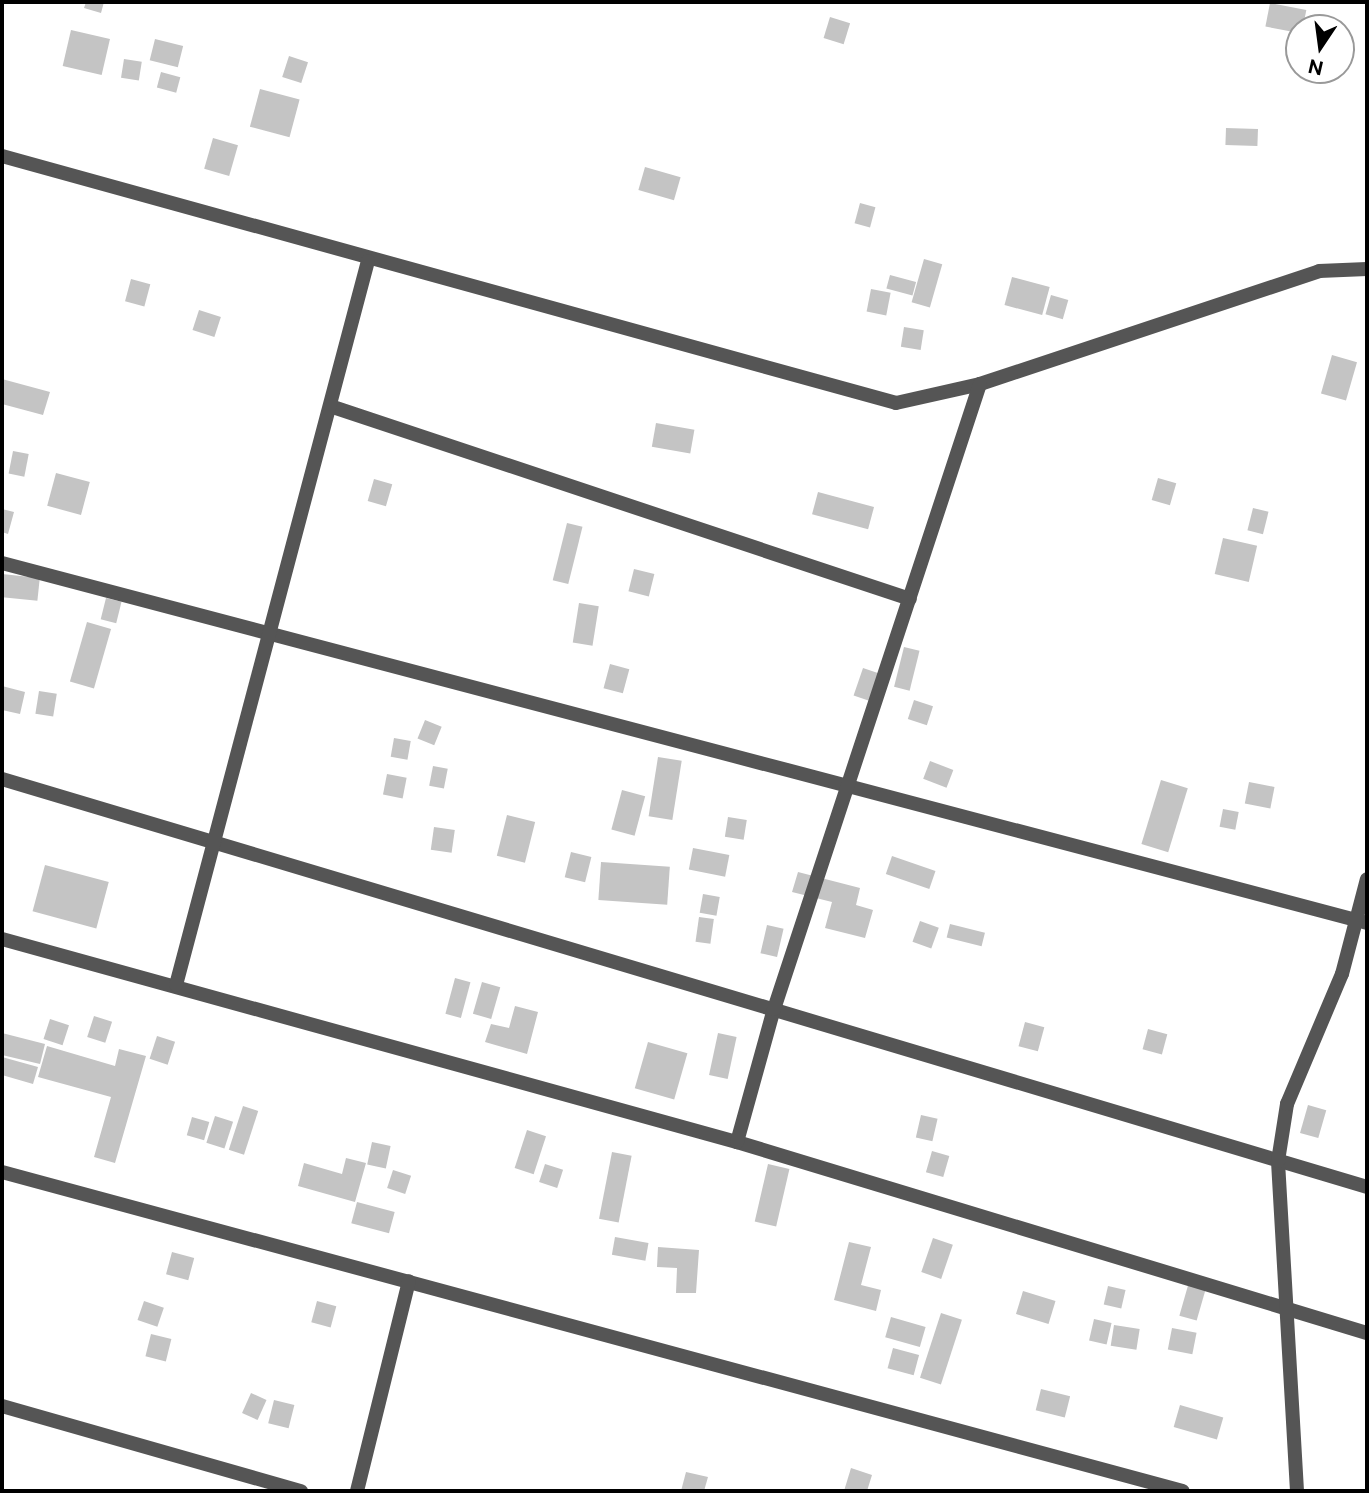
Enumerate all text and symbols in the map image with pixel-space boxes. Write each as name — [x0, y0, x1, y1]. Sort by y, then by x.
north arrow — [1285, 14, 1355, 84]
text: N — [1306, 55, 1325, 80]

